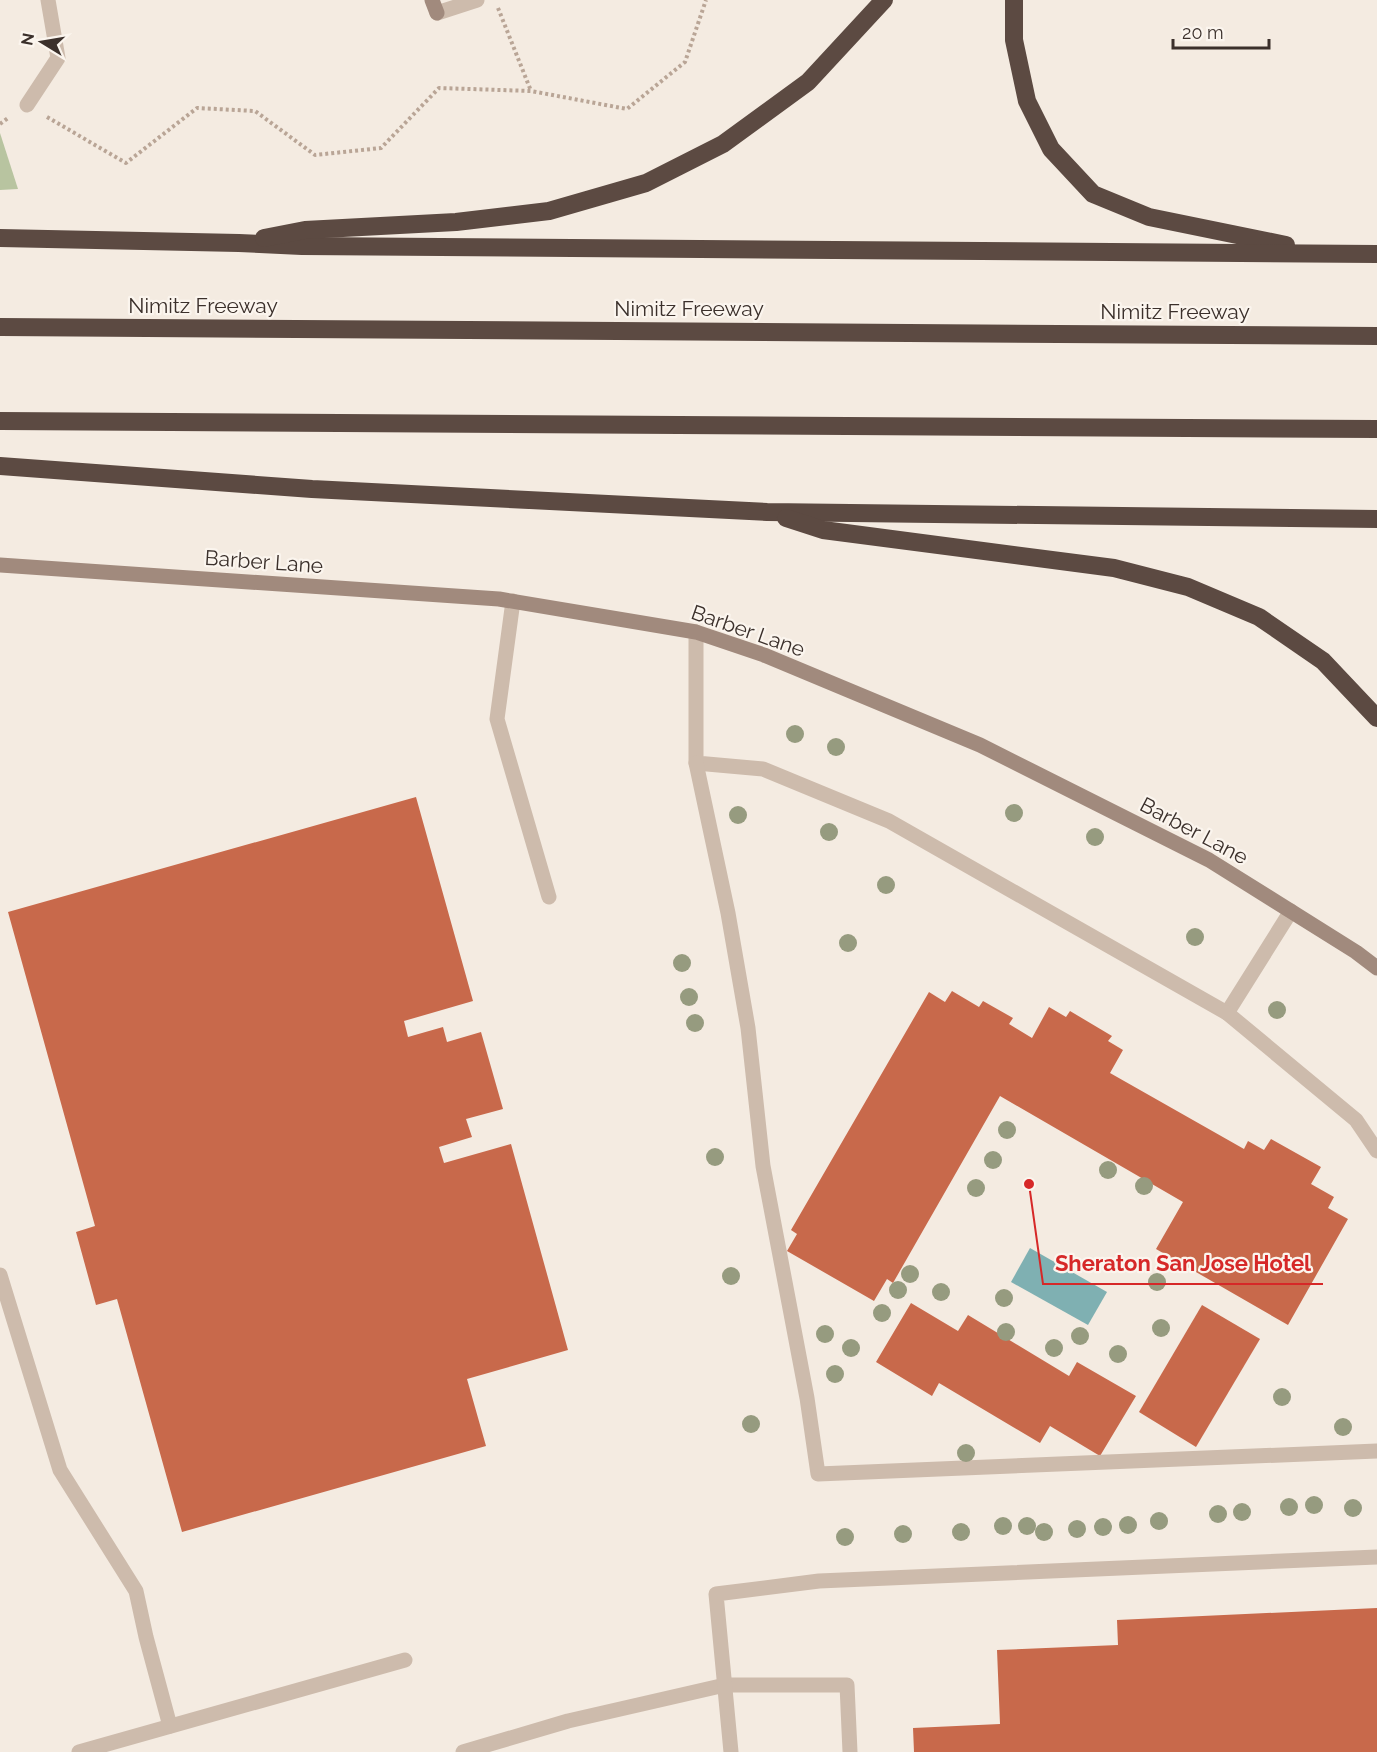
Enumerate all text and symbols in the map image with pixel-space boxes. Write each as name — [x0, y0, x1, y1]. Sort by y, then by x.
north arrow — [12, 12, 72, 72]
scale bar — [1173, 12, 1269, 50]
text: 20 m — [1182, 22, 1224, 43]
text: N — [17, 31, 38, 47]
street label: Nimitz Freeway — [128, 293, 278, 318]
street label: Nimitz Freeway — [614, 296, 764, 321]
street label: Nimitz Freeway — [1100, 299, 1250, 324]
street label: Barber Lane — [204, 545, 324, 578]
street label: Barber Lane — [688, 599, 808, 662]
street label: Barber Lane — [1136, 792, 1252, 869]
callout: Sheraton San Jose Hotel — [1043, 1244, 1323, 1284]
text: Sheraton San Jose Hotel — [1055, 1250, 1312, 1276]

